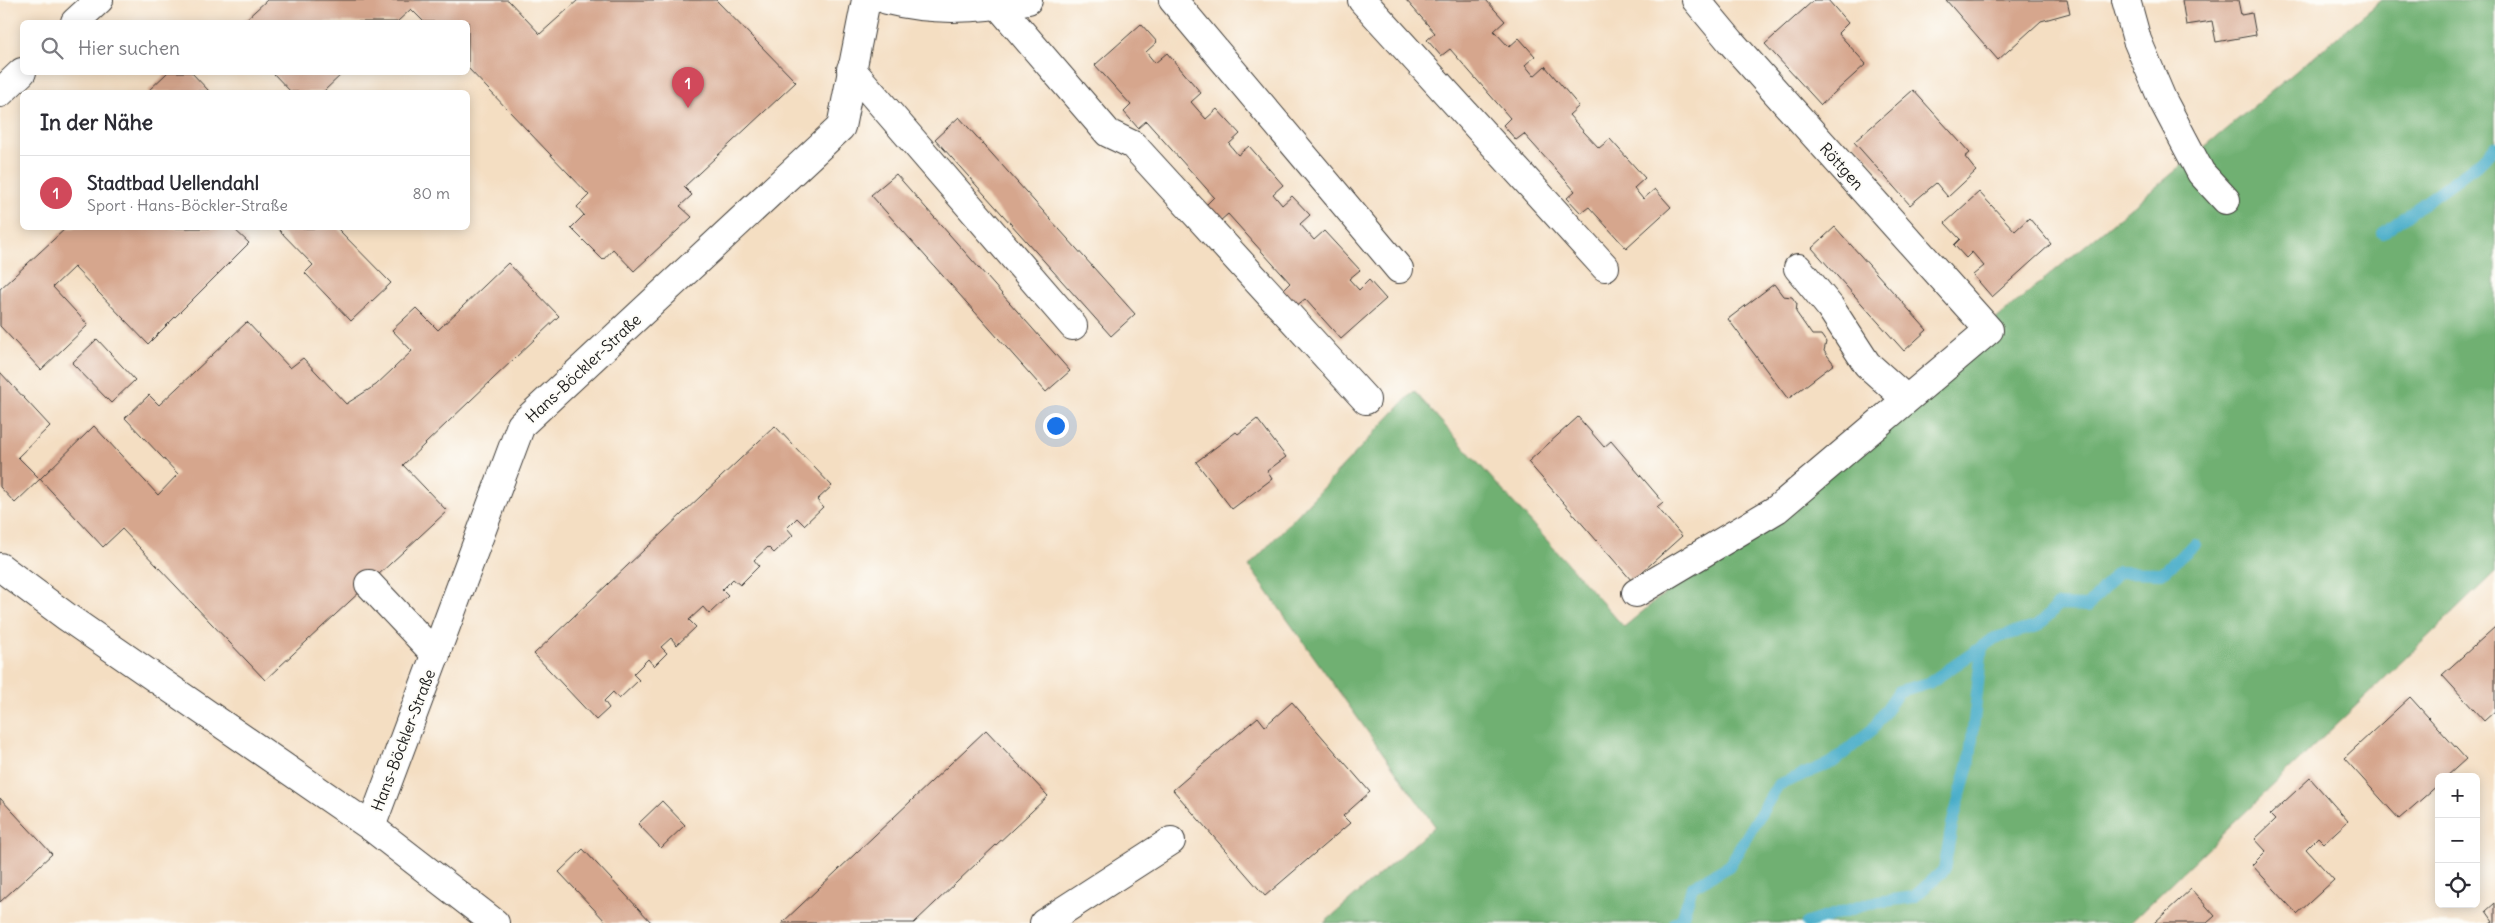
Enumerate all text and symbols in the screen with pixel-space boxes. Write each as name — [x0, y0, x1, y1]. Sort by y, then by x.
search box — [20, 20, 470, 75]
icon: search — [38, 34, 66, 62]
text: Hier suchen — [78, 36, 180, 60]
pin: 1 — [672, 67, 704, 108]
text: In der Nähe — [40, 109, 153, 136]
street label: Röttgen — [1816, 138, 1868, 194]
text: Stadtbad Uellendahl — [87, 171, 259, 195]
text: 1 — [53, 183, 59, 203]
text: 80 m — [412, 183, 450, 203]
text: Sport · Hans-Böckler-Straße — [87, 195, 288, 215]
street label: Hans-Böckler-Straße — [521, 309, 645, 427]
your location — [1043, 413, 1069, 439]
street label: Hans-Böckler-Straße — [367, 666, 439, 814]
map controls — [2435, 773, 2480, 908]
button: + — [2435, 773, 2480, 818]
button: − — [2435, 818, 2480, 863]
button: locate — [2435, 863, 2480, 908]

